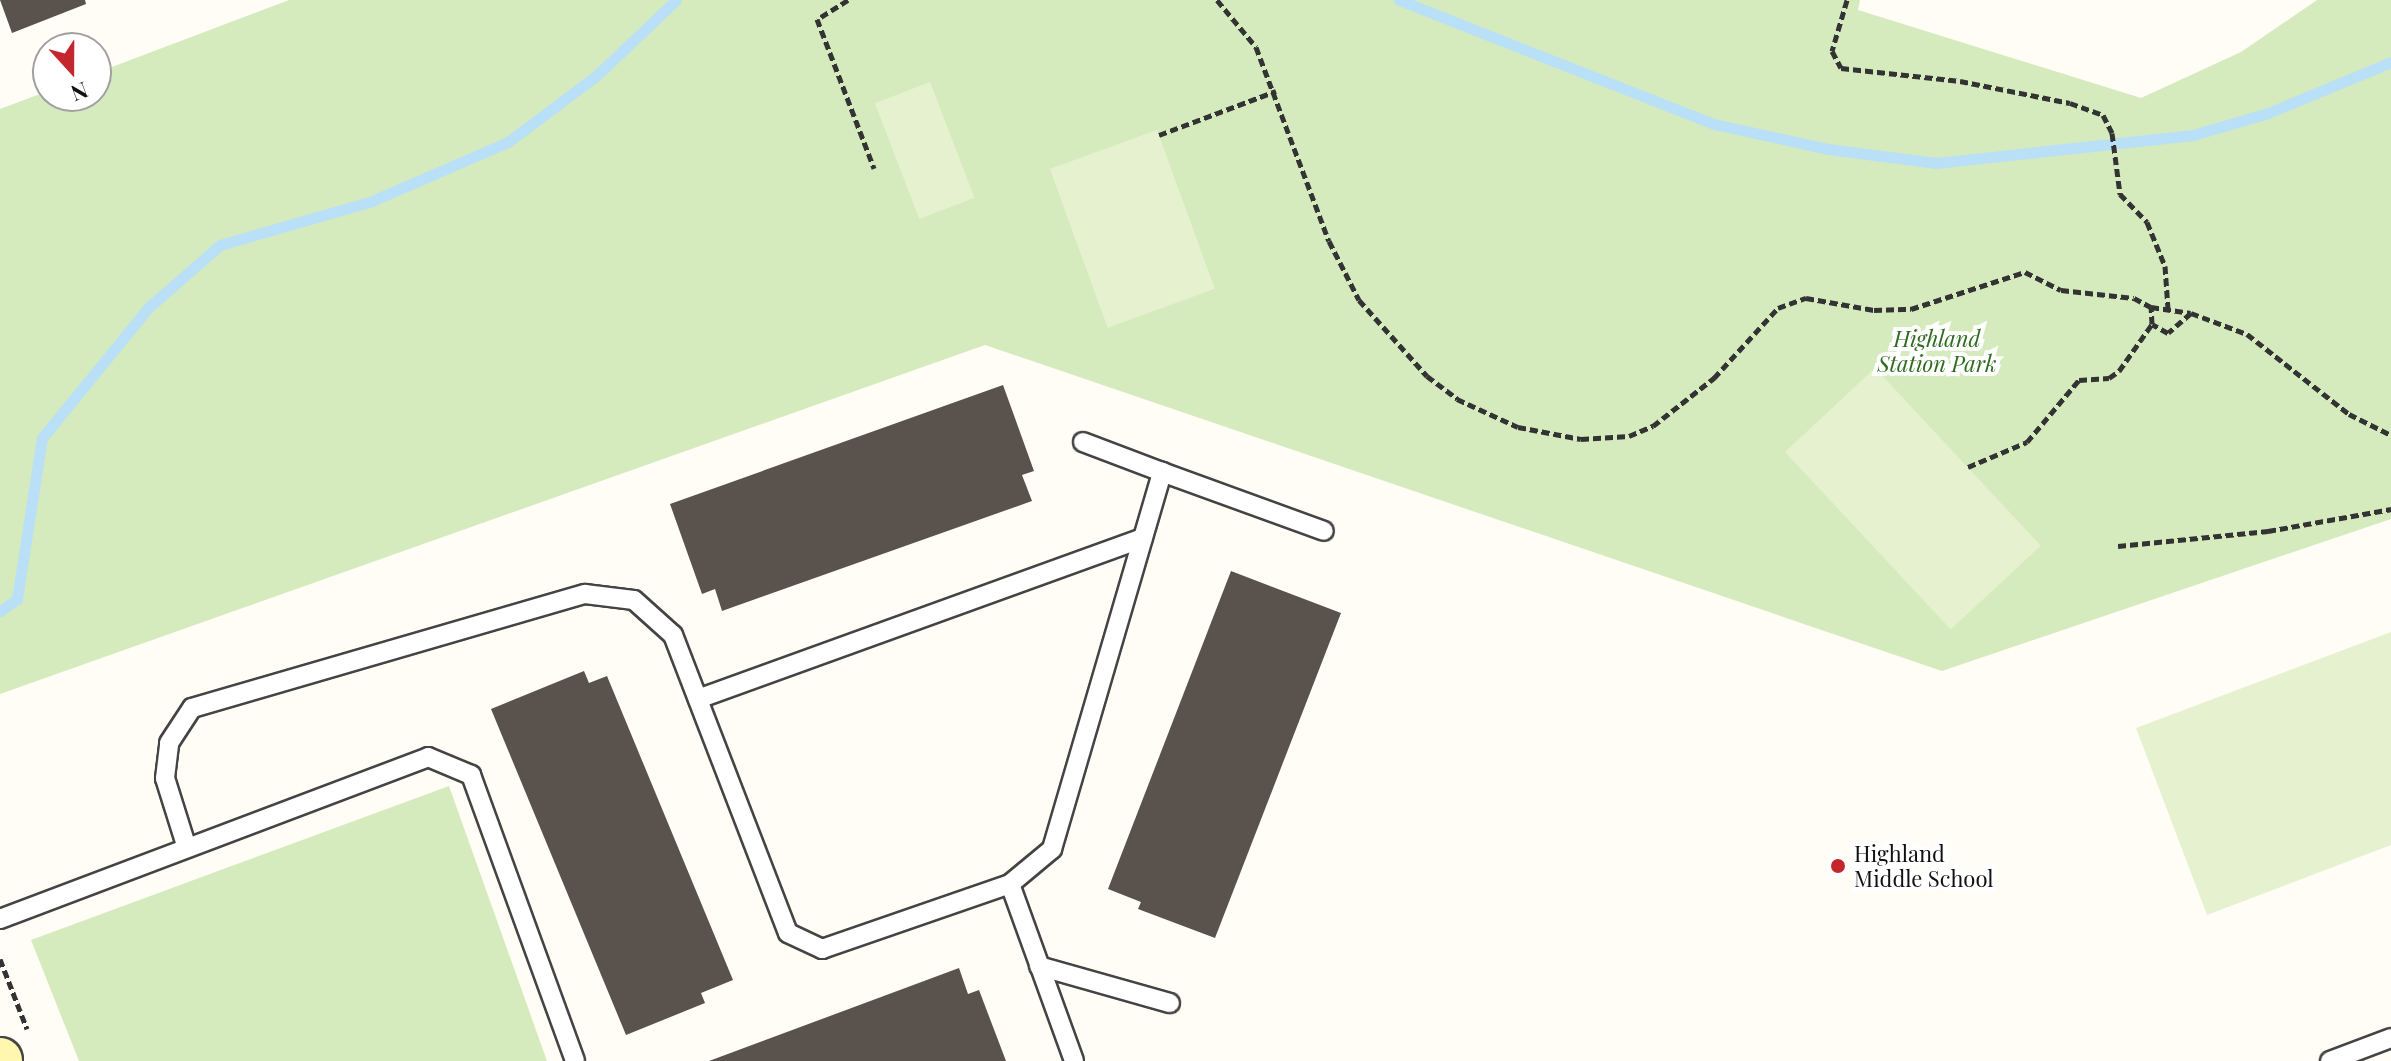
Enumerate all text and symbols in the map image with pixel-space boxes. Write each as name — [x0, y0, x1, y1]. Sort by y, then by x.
north arrow — [32, 32, 112, 112]
text: N — [67, 76, 93, 109]
park label: Highland Station Park — [1877, 325, 1997, 376]
place label: Highland Middle School — [1854, 840, 1994, 892]
marker: Highland Middle School — [1829, 857, 1847, 875]

